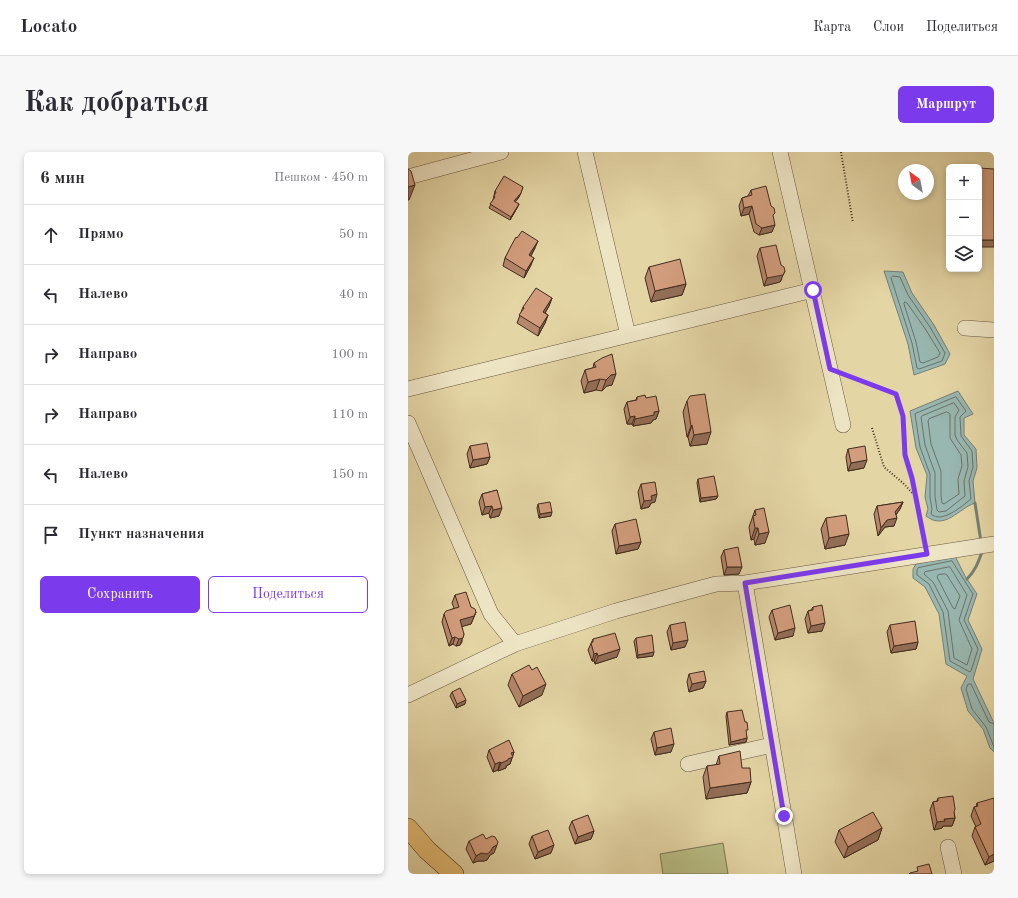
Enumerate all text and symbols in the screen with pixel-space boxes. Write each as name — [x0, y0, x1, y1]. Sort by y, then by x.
text: Locato — [20, 18, 77, 37]
text: Карта — [813, 20, 851, 34]
text: Слои — [873, 20, 904, 34]
text: Поделиться — [926, 20, 998, 34]
button: Маршрут — [898, 86, 994, 123]
text: Как добраться — [24, 90, 209, 118]
north arrow — [898, 164, 934, 200]
map controls — [946, 164, 982, 272]
button: + — [946, 164, 982, 200]
text: 6 мин — [40, 170, 85, 187]
text: Пешком · 450 m — [274, 171, 368, 184]
button: − — [946, 200, 982, 236]
icon: ahead — [40, 224, 62, 246]
text: Прямо — [78, 227, 124, 242]
text: 50 m — [339, 228, 368, 241]
button: layers — [946, 236, 982, 272]
route start — [804, 281, 822, 299]
icon: left — [40, 284, 62, 306]
text: Налево — [78, 287, 128, 302]
text: 40 m — [339, 288, 368, 301]
icon: right — [40, 344, 62, 366]
text: Направо — [78, 347, 137, 362]
text: 100 m — [331, 348, 368, 361]
icon: right — [40, 404, 62, 426]
text: Направо — [78, 407, 137, 422]
text: 110 m — [331, 408, 368, 421]
icon: left — [40, 464, 62, 486]
text: Налево — [78, 467, 128, 482]
text: 150 m — [331, 468, 368, 481]
icon: arrive — [40, 524, 62, 546]
text: Пункт назначения — [78, 527, 205, 542]
button: Сохранить — [40, 576, 200, 613]
button: Поделиться — [208, 576, 368, 613]
route end — [775, 807, 793, 825]

